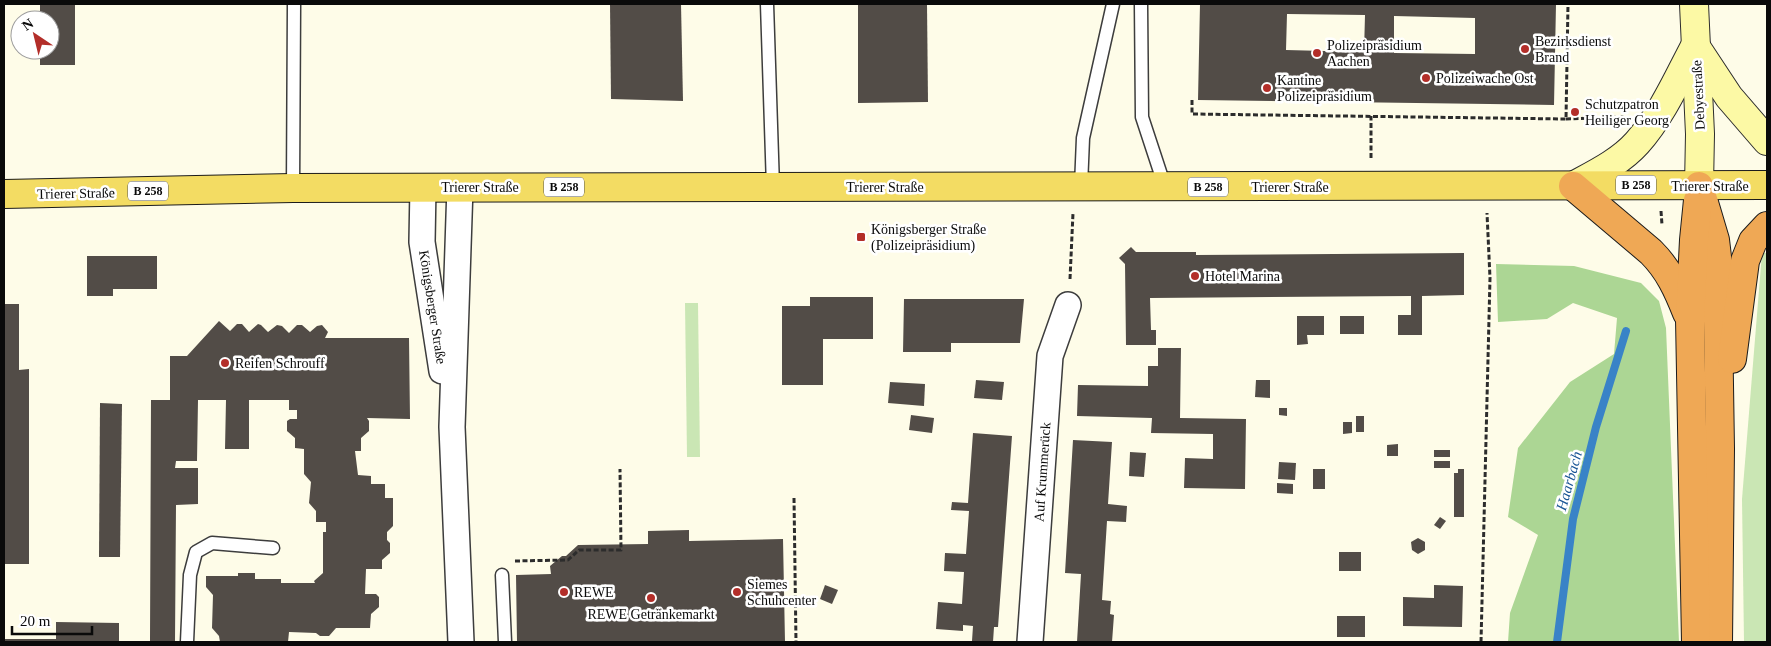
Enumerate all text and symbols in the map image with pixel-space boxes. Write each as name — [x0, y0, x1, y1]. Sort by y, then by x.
north arrow — [10, 10, 60, 60]
text: N — [19, 16, 36, 34]
place label: Bezirksdienst Brand — [1535, 34, 1611, 65]
place label: Polizeipräsidium Aachen — [1327, 38, 1422, 69]
marker: Bezirksdienst Brand — [1519, 43, 1531, 55]
marker: Polizeipräsidium Aachen — [1311, 47, 1323, 59]
street label: Debyestraße — [1689, 60, 1708, 130]
place label: Polizeiwache Ost — [1436, 71, 1534, 86]
marker: Polizeiwache Ost — [1420, 72, 1432, 84]
place label: Kantine Polizeipräsidium — [1277, 73, 1372, 104]
marker: Kantine Polizeipräsidium — [1261, 82, 1273, 94]
place label: Schutzpatron Heiliger Georg — [1585, 97, 1669, 128]
marker: Schutzpatron Heiliger Georg — [1569, 106, 1581, 118]
road number: B 258 — [1616, 176, 1656, 194]
road number: B 258 — [544, 178, 584, 196]
road number: B 258 — [1188, 178, 1228, 196]
street label: Trierer Straße — [1671, 179, 1749, 194]
street label: Trierer Straße — [441, 180, 519, 195]
street label: Trierer Straße — [846, 180, 924, 195]
street label: Trierer Straße — [1251, 180, 1329, 195]
road number: B 258 — [128, 182, 168, 200]
street label: Trierer Straße — [37, 185, 115, 202]
place label: Königsberger Straße (Polizeipräsidium) — [871, 222, 986, 254]
marker: Königsberger Straße (Polizeipräsidium) — [855, 231, 867, 243]
street label: Königsberger Straße — [416, 249, 449, 365]
place label: Hotel Marina — [1205, 269, 1281, 284]
marker: Hotel Marina — [1189, 270, 1201, 282]
place label: Reifen Schrouff — [235, 356, 325, 371]
marker: Reifen Schrouff — [219, 357, 231, 369]
street label: Auf Krummerück — [1032, 422, 1053, 522]
water label: Haarbach — [1553, 450, 1585, 513]
place label: Siemes Schuhcenter — [747, 577, 817, 608]
place label: REWE — [574, 585, 614, 600]
marker: REWE — [558, 586, 570, 598]
marker: Siemes Schuhcenter — [731, 586, 743, 598]
marker: REWE Getränkemarkt — [645, 592, 657, 604]
scale bar — [12, 604, 92, 636]
place label: REWE Getränkemarkt — [587, 607, 715, 622]
text: 20 m — [20, 613, 51, 629]

